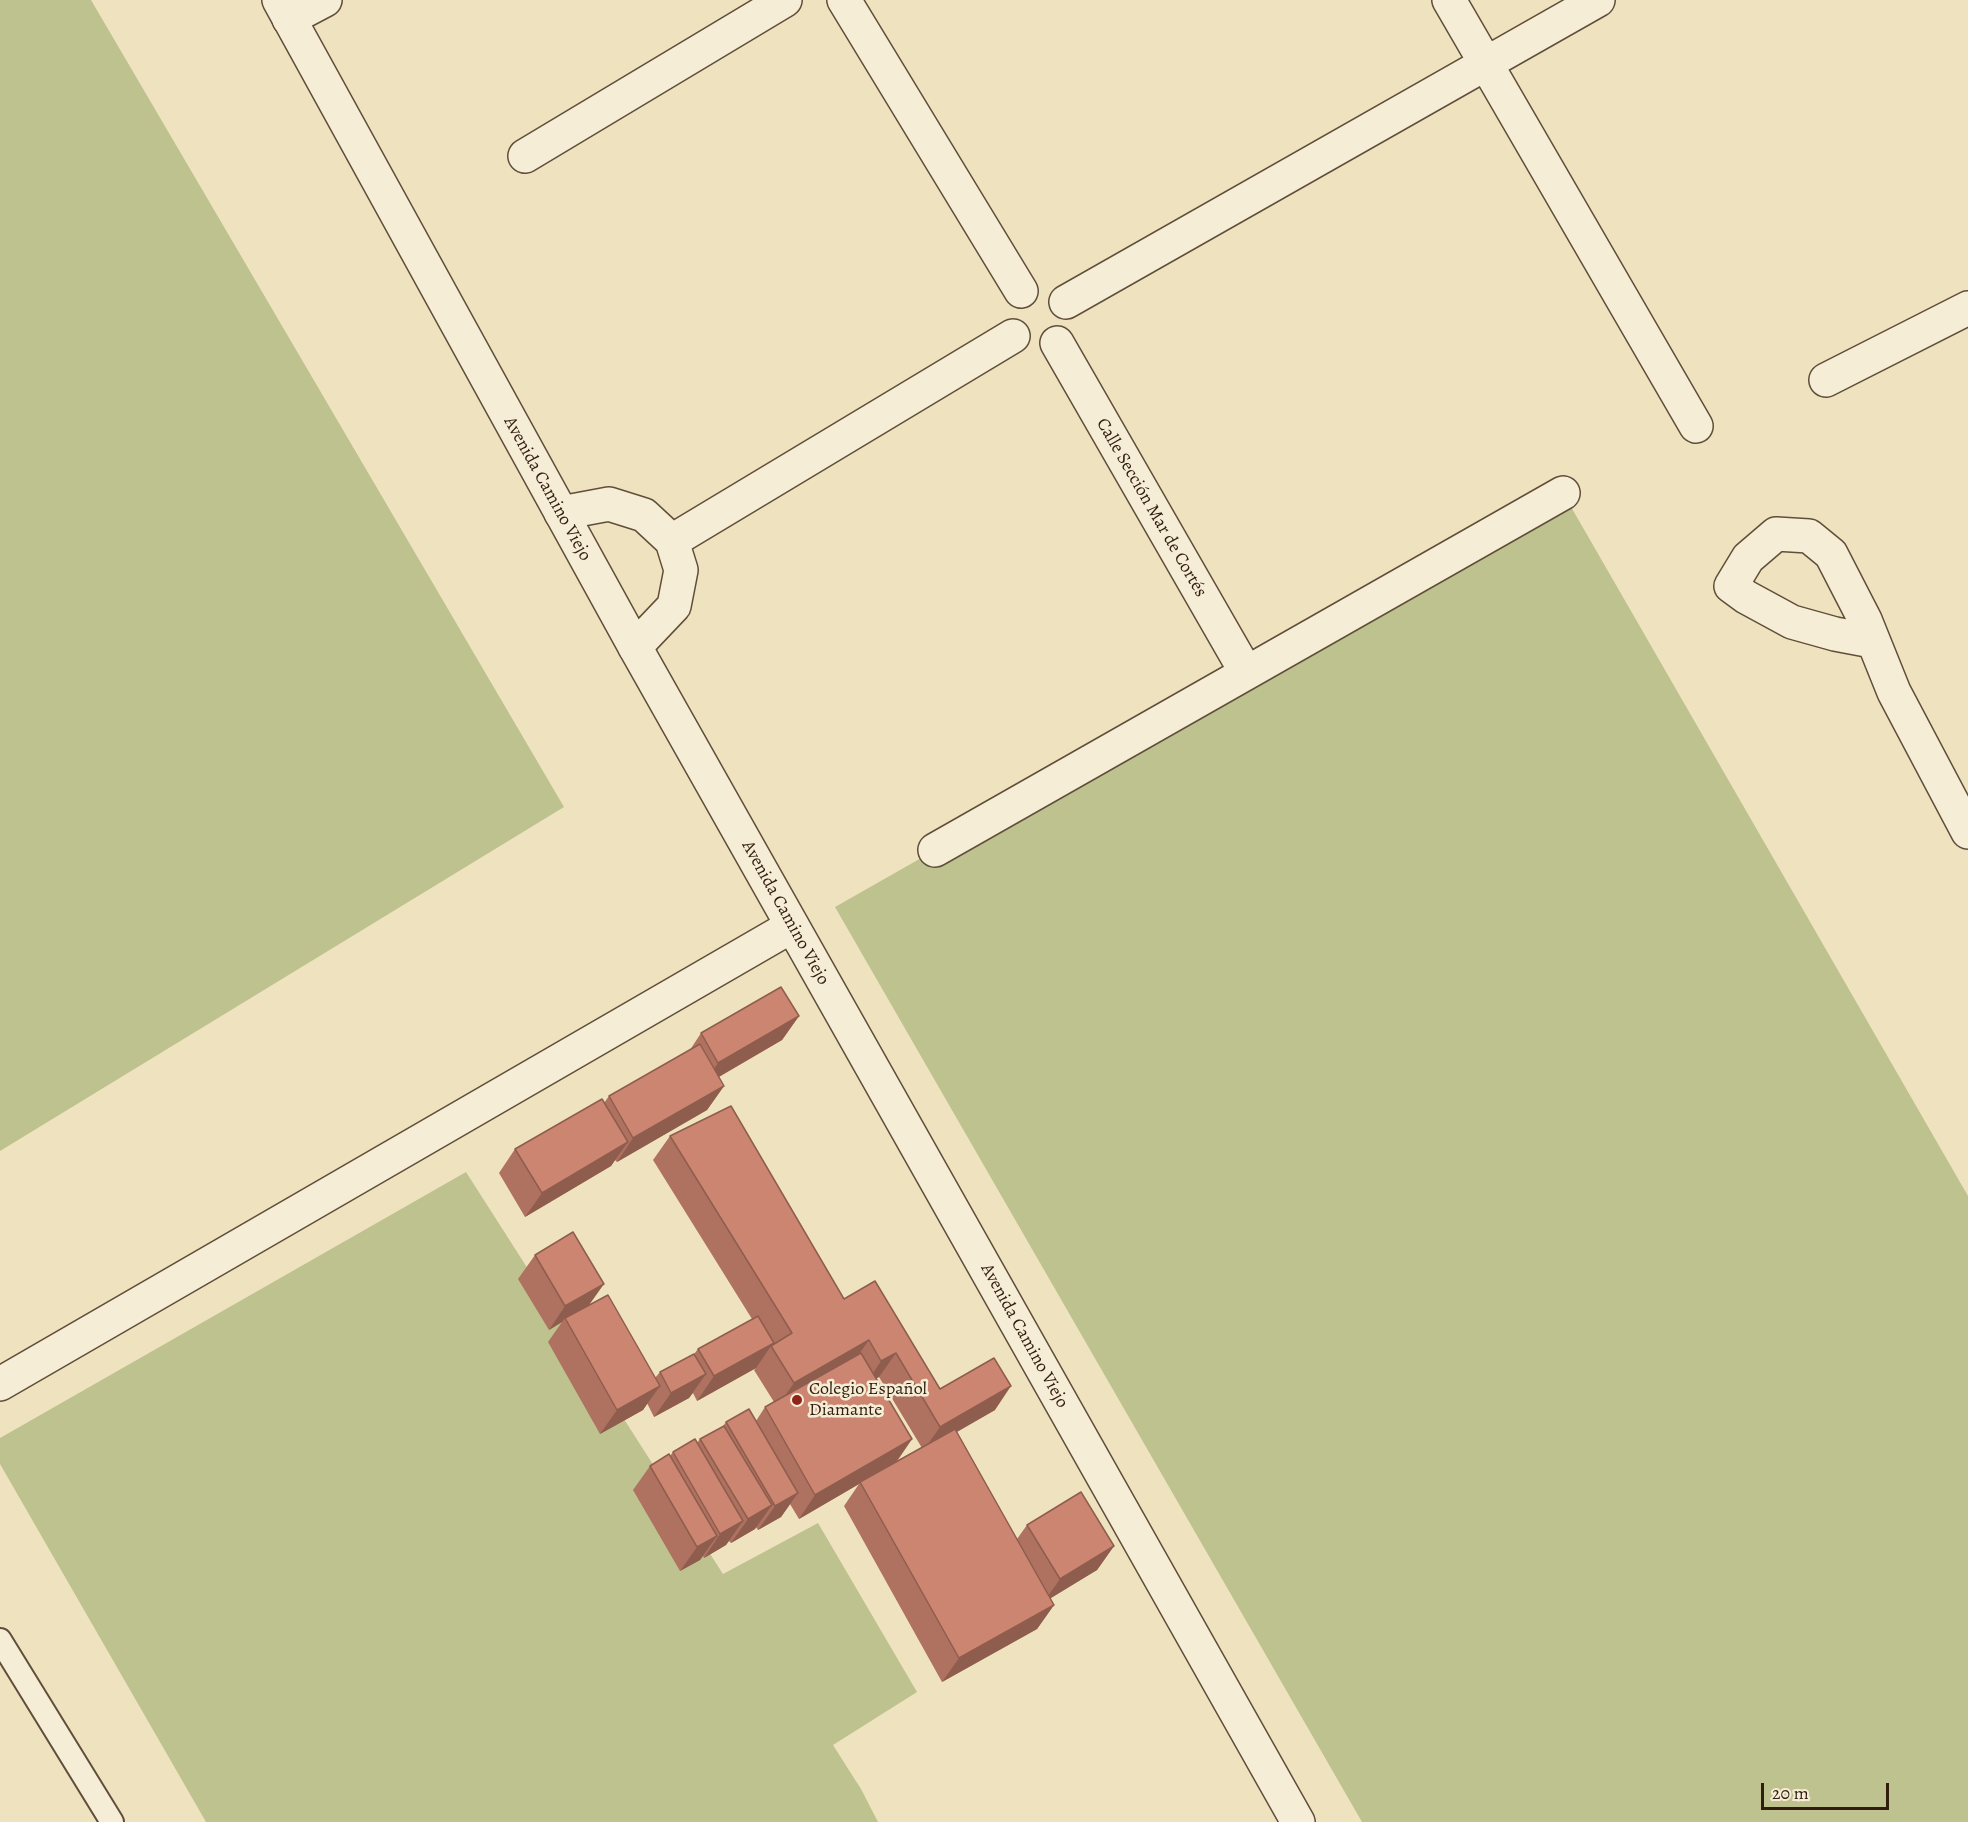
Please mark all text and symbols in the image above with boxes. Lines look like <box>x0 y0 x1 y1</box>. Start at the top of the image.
street label: Avenida Camino Viejo <box>498 413 596 565</box>
street label: Calle Sección Mar de Cortés <box>1091 415 1211 601</box>
street label: Avenida Camino Viejo <box>736 837 834 989</box>
street label: Avenida Camino Viejo <box>975 1260 1073 1412</box>
place label: Colegio Español Diamante <box>809 1379 927 1422</box>
marker: Colegio Español Diamante <box>790 1393 804 1407</box>
scale bar <box>1764 1771 1892 1809</box>
text: 20 m <box>1772 1781 1809 1805</box>

